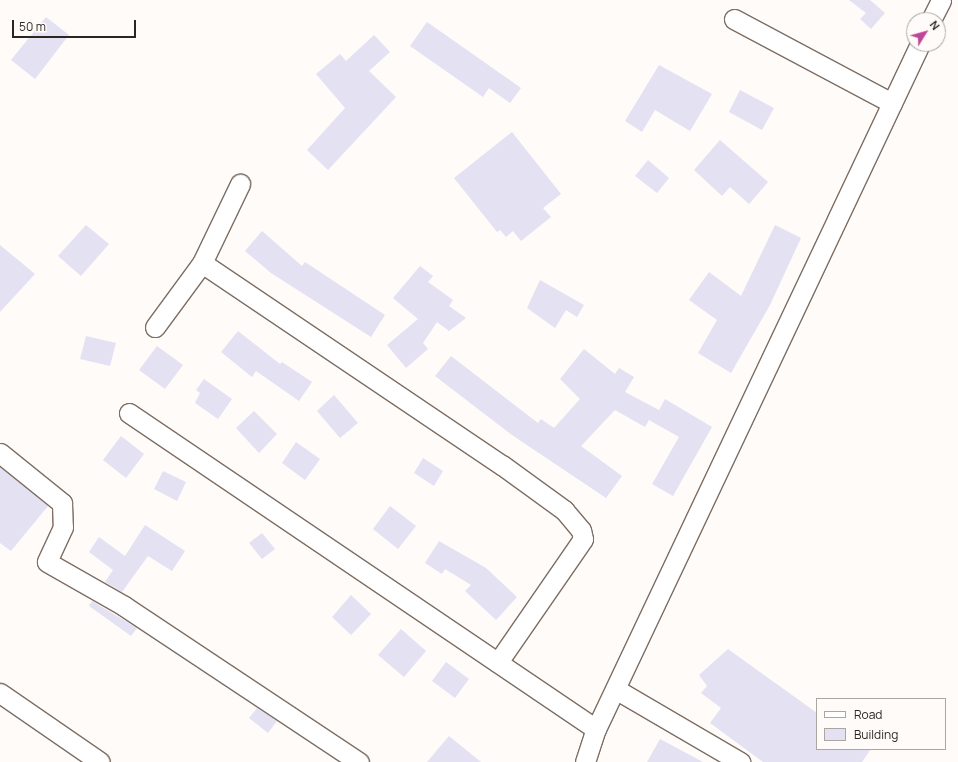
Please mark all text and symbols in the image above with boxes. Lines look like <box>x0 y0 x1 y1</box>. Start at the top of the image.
scale bar <box>14 12 138 38</box>
north arrow <box>906 12 946 52</box>
text: N <box>927 17 944 33</box>
text: 50 m <box>19 18 46 35</box>
legend <box>816 698 946 750</box>
text: Road <box>854 706 882 723</box>
text: Building <box>854 726 898 743</box>

